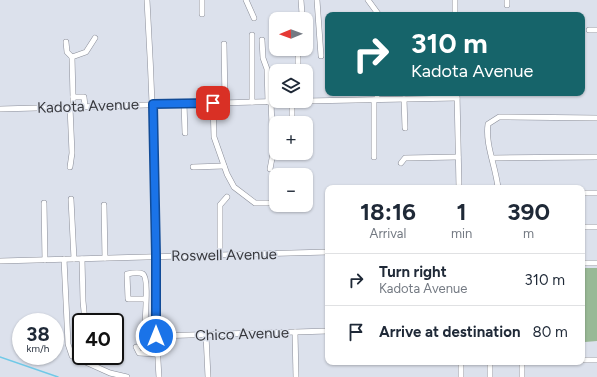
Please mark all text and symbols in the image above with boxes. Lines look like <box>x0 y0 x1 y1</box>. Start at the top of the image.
north arrow <box>269 12 313 56</box>
map controls <box>269 12 313 212</box>
text: 310 m <box>411 26 488 60</box>
icon: right <box>345 28 397 80</box>
text: Kadota Avenue <box>411 60 533 82</box>
button: layers <box>269 64 313 108</box>
pin <box>196 86 230 120</box>
icon: arrive <box>202 92 224 114</box>
street label: Kadota Avenue <box>37 95 139 117</box>
button: + <box>269 116 313 160</box>
button: − <box>269 168 313 212</box>
text: 18:16 <box>360 197 416 226</box>
text: 1 <box>457 197 467 226</box>
text: 390 <box>507 197 550 226</box>
text: Arrival <box>370 226 406 241</box>
text: min <box>451 226 472 241</box>
text: m <box>523 226 534 241</box>
street label: Roswell Avenue <box>171 245 277 265</box>
text: Turn right <box>379 263 447 281</box>
icon: right <box>345 269 367 291</box>
text: 310 m <box>525 271 565 289</box>
text: Kadota Avenue <box>379 281 467 296</box>
speed limit sign: 40 <box>72 313 124 365</box>
position arrow <box>135 315 177 357</box>
icon: arrive <box>345 321 367 343</box>
text: 38 <box>26 322 50 346</box>
street label: Chico Avenue <box>195 323 289 345</box>
text: Arrive at destination <box>379 323 520 341</box>
text: 80 m <box>532 323 568 341</box>
text: km/h <box>27 342 49 355</box>

